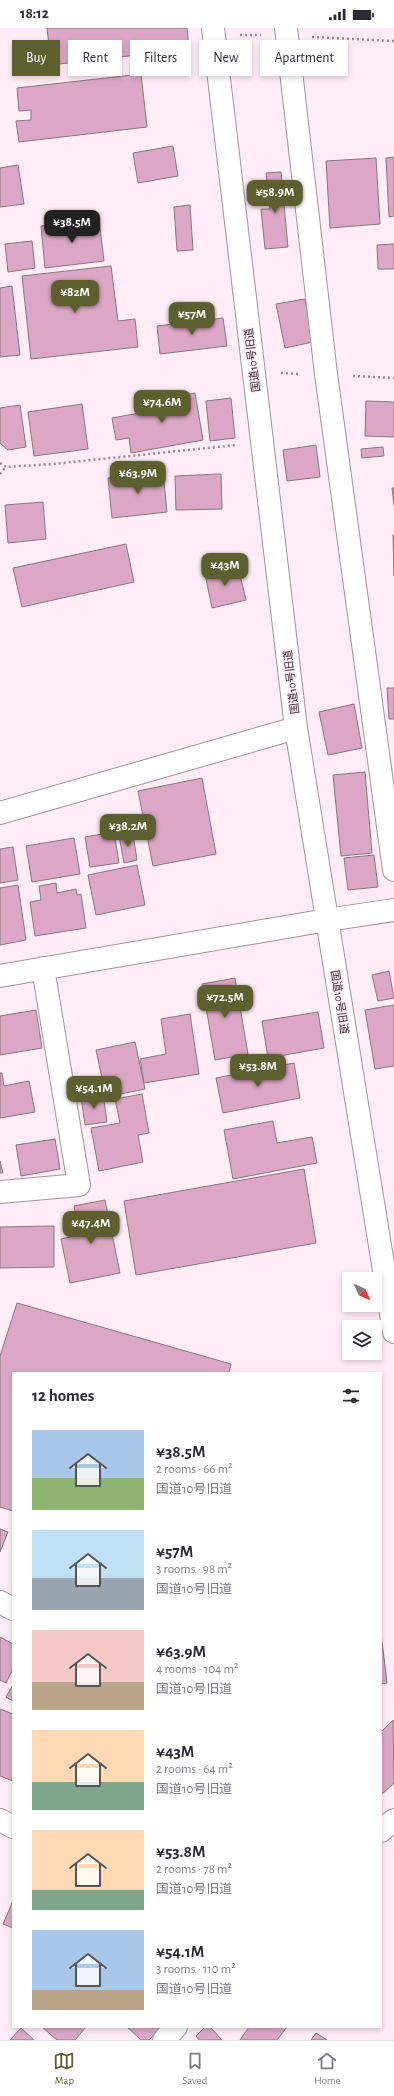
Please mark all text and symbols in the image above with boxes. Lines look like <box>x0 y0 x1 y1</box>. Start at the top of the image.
text: 18:12 <box>20 6 49 21</box>
chip: Buy <box>12 40 60 76</box>
chip: Rent <box>68 40 122 76</box>
chip: Filters <box>130 40 191 76</box>
chip: New <box>199 40 252 76</box>
chip: Apartment <box>260 40 348 76</box>
pin: ¥58.9M <box>242 180 308 214</box>
text: ¥58.9M <box>256 186 294 199</box>
pin: ¥38.5M <box>39 210 105 244</box>
text: ¥38.5M <box>53 216 91 229</box>
pin: ¥82M <box>51 280 99 314</box>
text: ¥82M <box>60 286 90 299</box>
pin: ¥57M <box>168 302 216 336</box>
text: ¥57M <box>178 308 206 321</box>
street label: 国道10号旧道 <box>242 327 262 393</box>
pin: ¥74.6M <box>129 390 195 424</box>
text: ¥74.6M <box>143 396 181 409</box>
pin: ¥63.9M <box>105 461 171 495</box>
text: ¥63.9M <box>119 467 157 480</box>
pin: ¥43M <box>201 553 249 587</box>
text: ¥43M <box>210 559 240 572</box>
street label: 国道10号旧道 <box>281 649 301 715</box>
pin: ¥38.2M <box>95 814 161 848</box>
text: ¥38.2M <box>109 820 147 833</box>
street label: 国道10号旧道 <box>329 969 351 1035</box>
pin: ¥72.5M <box>192 985 258 1019</box>
text: ¥72.5M <box>206 991 244 1004</box>
pin: ¥53.8M <box>225 1054 291 1088</box>
text: ¥53.8M <box>239 1060 277 1073</box>
pin: ¥54.1M <box>61 1076 127 1110</box>
text: ¥54.1M <box>75 1082 113 1095</box>
pin: ¥47.4M <box>58 1211 124 1245</box>
text: ¥47.4M <box>72 1217 110 1230</box>
north arrow <box>342 1272 382 1312</box>
map controls <box>342 1272 382 1360</box>
button: layers <box>342 1320 382 1360</box>
icon: filters <box>340 1385 362 1407</box>
text: 12 homes <box>32 1387 94 1404</box>
text: ¥38.5M <box>156 1443 205 1460</box>
icon: home <box>64 1446 112 1494</box>
text: 2 rooms · 66 m² <box>156 1463 233 1476</box>
text: 国道10号旧道 <box>156 1483 232 1496</box>
text: ¥57M <box>156 1543 193 1560</box>
icon: home <box>64 1546 112 1594</box>
text: 3 rooms · 98 m² <box>156 1563 232 1576</box>
text: 国道10号旧道 <box>156 1583 232 1596</box>
text: ¥63.9M <box>156 1643 206 1660</box>
icon: home <box>64 1646 112 1694</box>
text: 4 rooms · 104 m² <box>156 1663 238 1676</box>
text: 国道10号旧道 <box>156 1683 232 1696</box>
text: ¥43M <box>156 1743 194 1760</box>
icon: home <box>64 1746 112 1794</box>
text: 2 rooms · 64 m² <box>156 1763 233 1776</box>
text: 国道10号旧道 <box>156 1783 232 1796</box>
text: ¥53.8M <box>156 1843 205 1860</box>
icon: home <box>64 1846 112 1894</box>
text: 2 rooms · 78 m² <box>156 1863 232 1876</box>
text: 国道10号旧道 <box>156 1883 232 1896</box>
text: ¥54.1M <box>156 1943 204 1960</box>
icon: home <box>64 1946 112 1994</box>
text: 3 rooms · 110 m² <box>156 1963 236 1976</box>
text: 国道10号旧道 <box>156 1983 232 1996</box>
tab: Map <box>53 2050 75 2087</box>
tab: Saved <box>182 2050 207 2087</box>
tab: Home <box>314 2050 341 2087</box>

